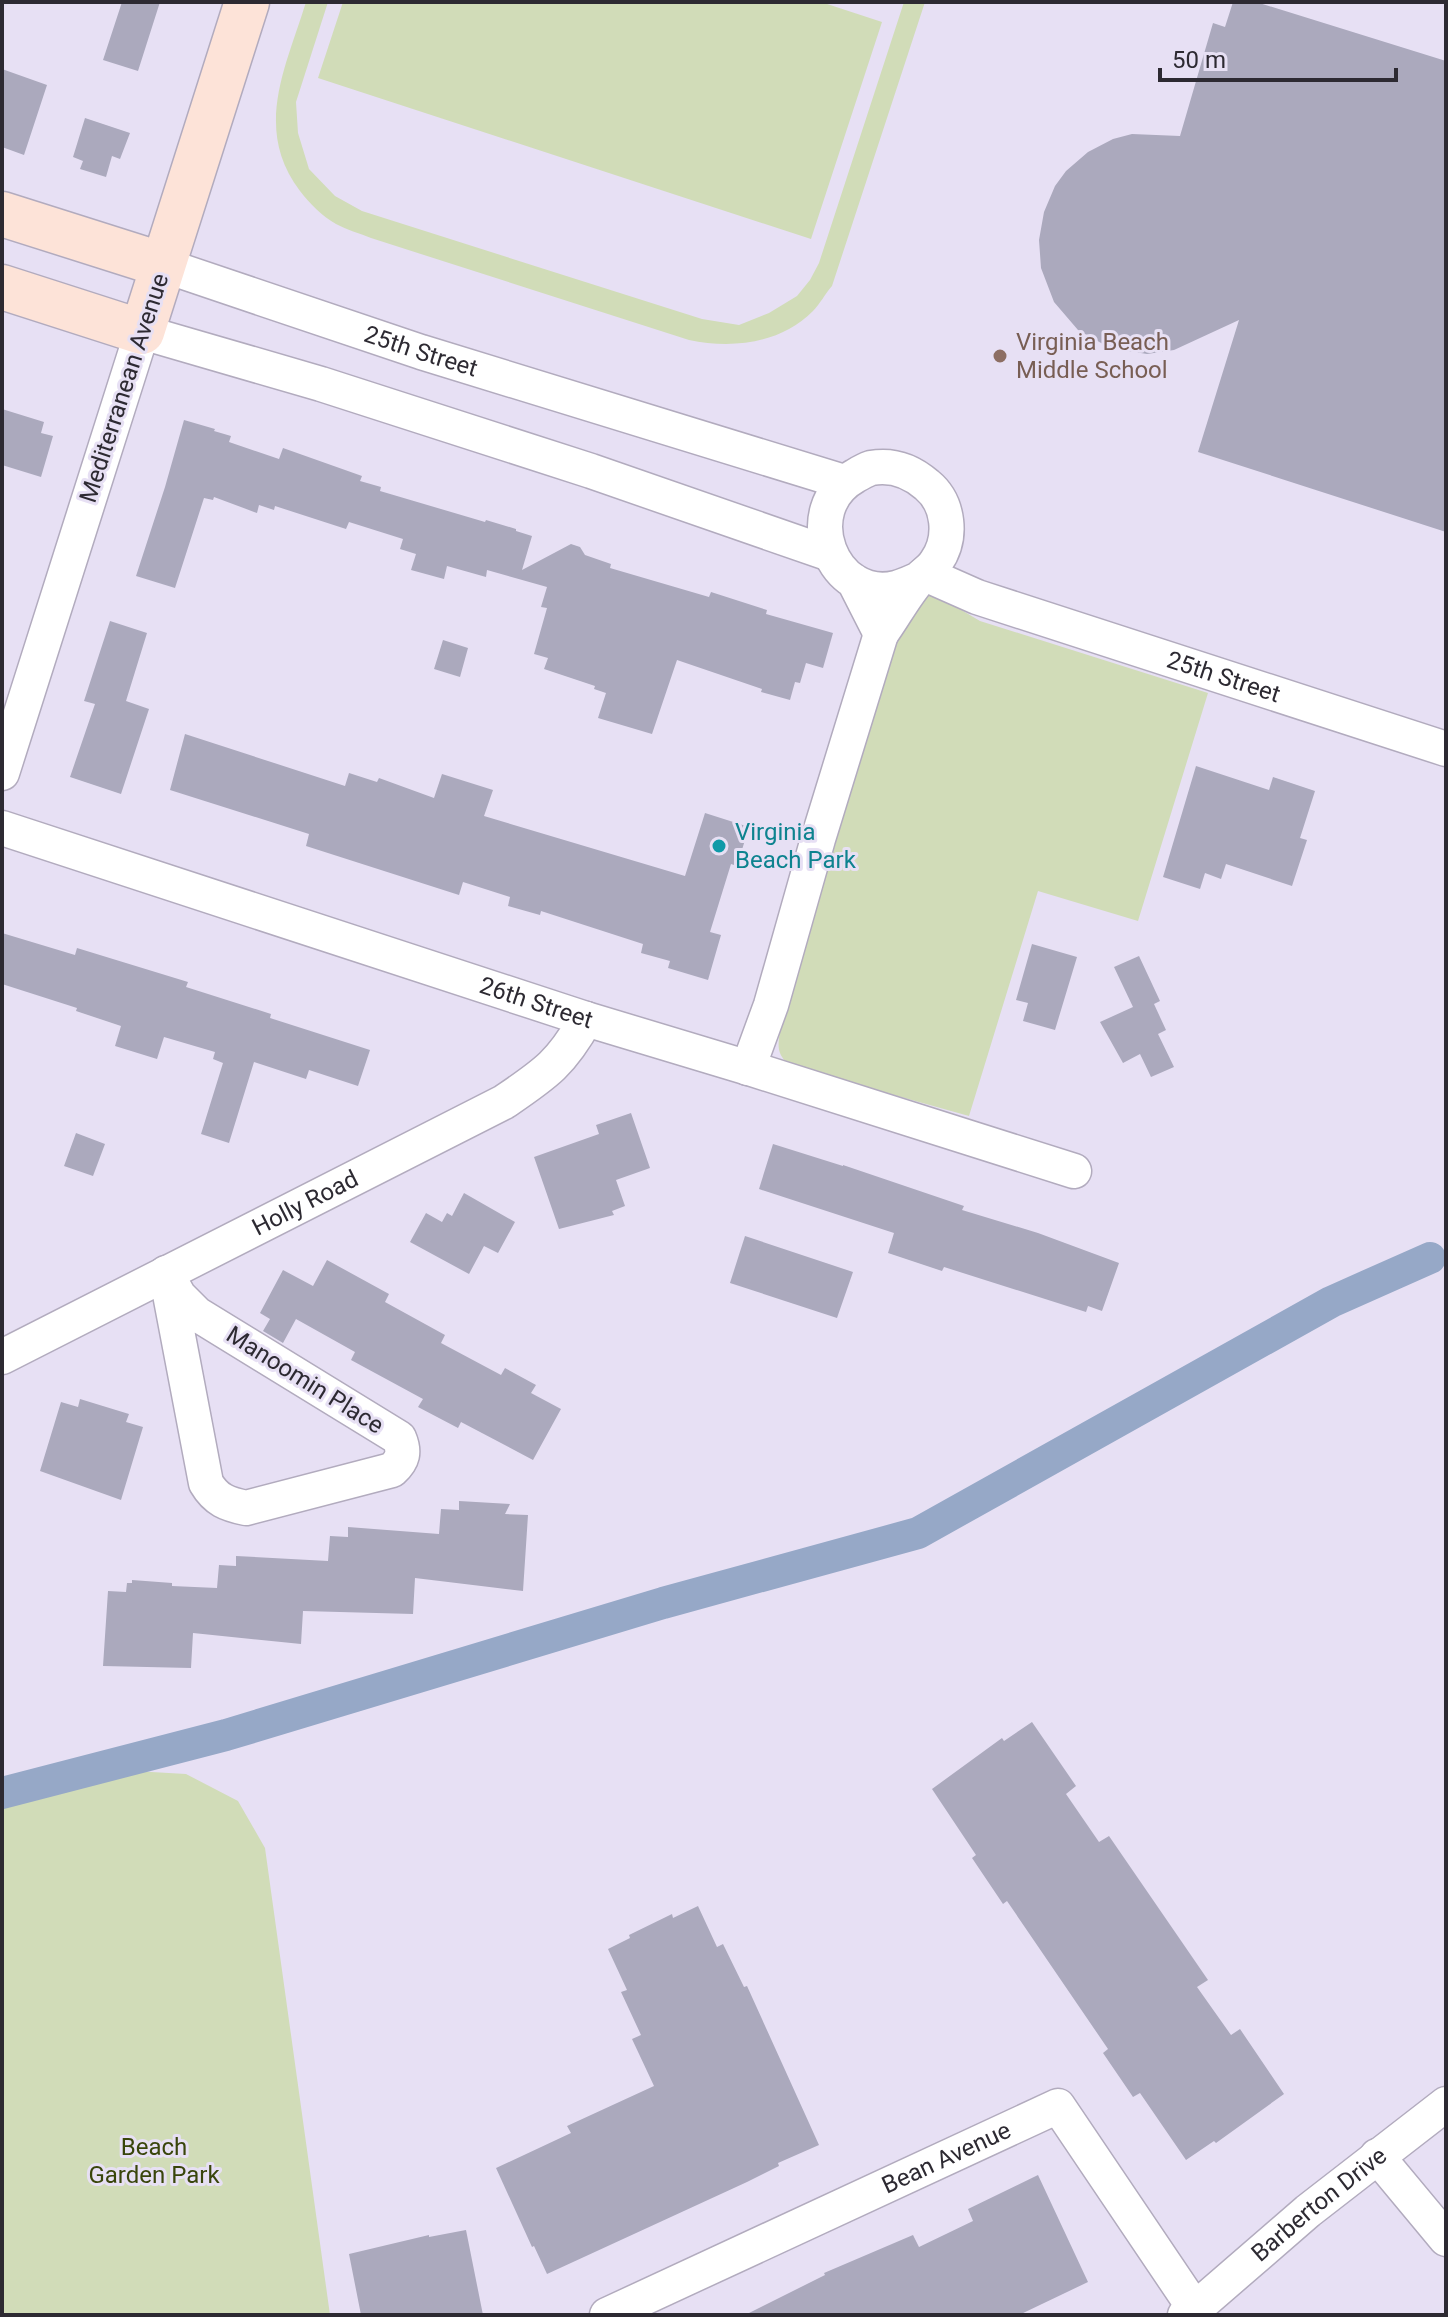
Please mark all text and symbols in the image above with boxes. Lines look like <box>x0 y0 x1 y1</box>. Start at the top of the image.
scale bar <box>1160 32 1396 82</box>
text: 50 m <box>1172 46 1226 74</box>
street label: Mediterranean Avenue <box>74 270 174 506</box>
street label: 25th Street <box>361 320 481 383</box>
place label: Virginia Beach Middle School <box>1016 328 1169 384</box>
marker: Virginia Beach Middle School <box>991 347 1009 365</box>
street label: 25th Street <box>1163 645 1284 708</box>
place label: Virginia Beach Park <box>735 818 857 874</box>
marker: Virginia Beach Park <box>710 837 728 855</box>
street label: 26th Street <box>476 971 596 1034</box>
street label: Holly Road <box>248 1165 363 1242</box>
street label: Manoomin Place <box>221 1320 389 1440</box>
street label: Bean Avenue <box>878 2116 1015 2200</box>
park label: Beach Garden Park <box>88 2133 220 2189</box>
street label: Barberton Drive <box>1246 2141 1392 2267</box>

